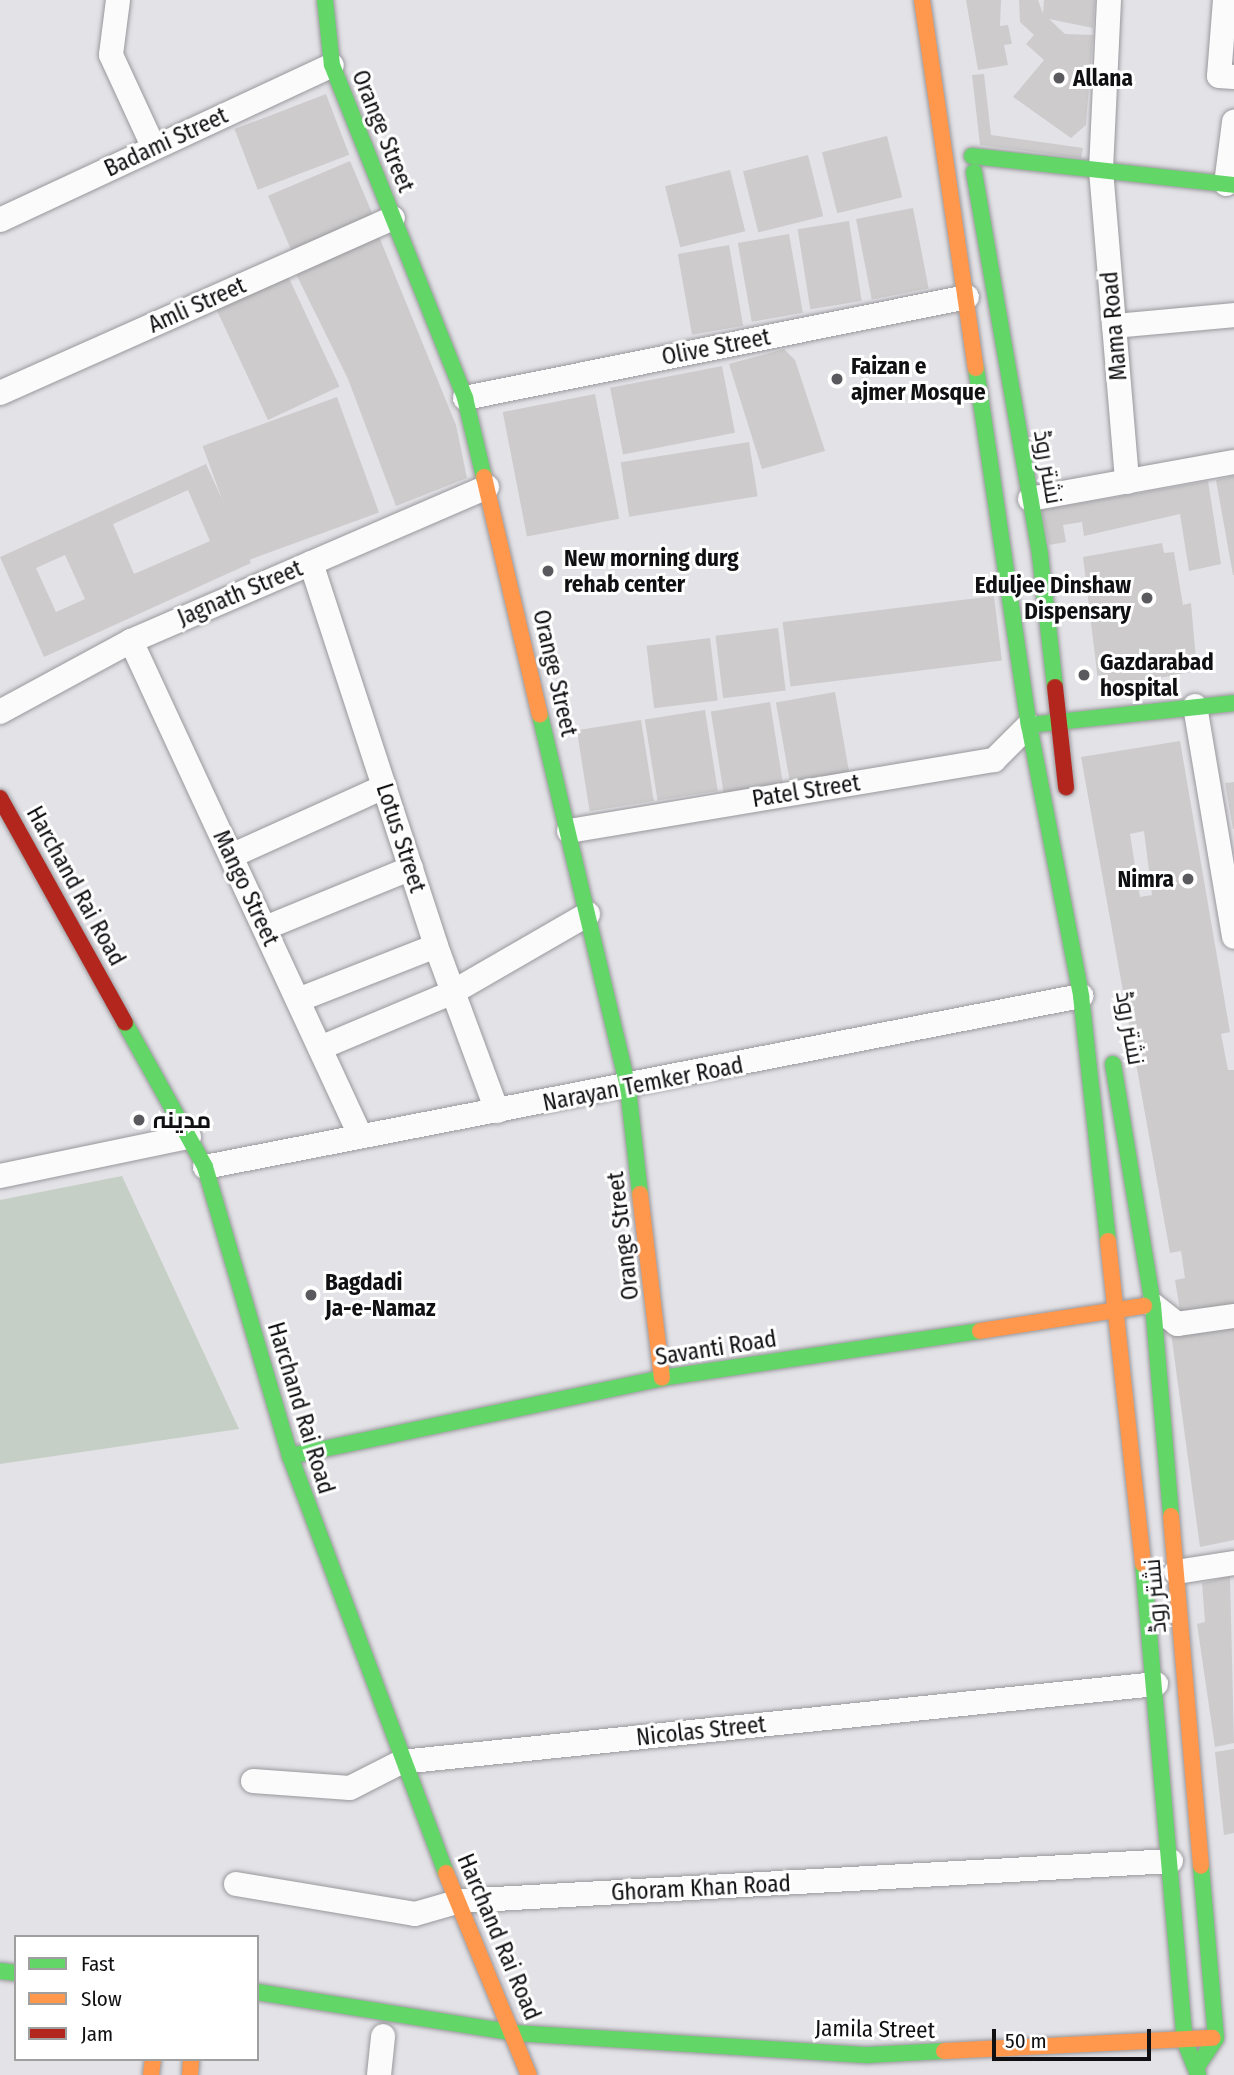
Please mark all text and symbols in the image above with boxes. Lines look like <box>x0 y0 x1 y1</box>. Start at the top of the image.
place label: Allana <box>1073 64 1133 92</box>
street label: Orange Street <box>346 66 420 196</box>
marker: Allana <box>1051 70 1067 86</box>
street label: Badami Street <box>100 101 232 183</box>
street label: Mama Road <box>1095 270 1133 382</box>
street label: Amli Street <box>144 271 250 339</box>
street label: Olive Street <box>659 323 773 371</box>
place label: Faizan e ajmer Mosque <box>851 352 986 406</box>
marker: Faizan e ajmer Mosque <box>829 371 845 387</box>
street label: نشتر روڈ <box>1028 428 1068 506</box>
place label: New morning durg rehab center <box>564 544 739 598</box>
street label: Jagnath Street <box>173 554 307 632</box>
marker: New morning durg rehab center <box>538 561 558 581</box>
place label: Eduljee Dinshaw Dispensary <box>975 571 1131 625</box>
marker: Eduljee Dinshaw Dispensary <box>1137 588 1157 608</box>
street label: Orange Street <box>527 607 583 739</box>
place label: Gazdarabad hospital <box>1100 648 1214 702</box>
marker: Gazdarabad hospital <box>1074 665 1094 685</box>
street label: Patel Street <box>750 769 862 813</box>
street label: Lotus Street <box>370 780 432 896</box>
street label: Harchand Rai Road <box>21 801 131 971</box>
street label: Mango Street <box>207 826 285 950</box>
place label: Nimra <box>1118 865 1174 893</box>
marker: Nimra <box>1180 871 1196 887</box>
street label: نشتر روڈ <box>1110 989 1150 1067</box>
street label: Narayan Temker Road <box>540 1051 746 1117</box>
place label: مدینہ <box>153 1106 211 1134</box>
marker: مدینہ <box>131 1112 147 1128</box>
street label: Orange Street <box>601 1170 645 1302</box>
place label: Bagdadi Ja-e-Namaz <box>325 1268 436 1322</box>
marker: Bagdadi Ja-e-Namaz <box>303 1287 319 1303</box>
street label: Harchand Rai Road <box>262 1319 340 1497</box>
street label: Savanti Road <box>654 1325 778 1371</box>
street label: نشتر روڈ <box>1138 1558 1172 1634</box>
street label: Nicolas Street <box>635 1710 767 1752</box>
street label: Harchand Rai Road <box>451 1850 547 2024</box>
street label: Ghoram Khan Road <box>610 1870 792 1906</box>
legend <box>14 1935 259 2061</box>
text: Fast <box>81 1951 115 1977</box>
text: Slow <box>81 1986 122 2012</box>
street label: Jamila Street <box>815 2014 935 2044</box>
scale bar <box>996 2016 1155 2060</box>
text: Jam <box>81 2021 113 2047</box>
text: 50 m <box>1005 2028 1047 2054</box>

